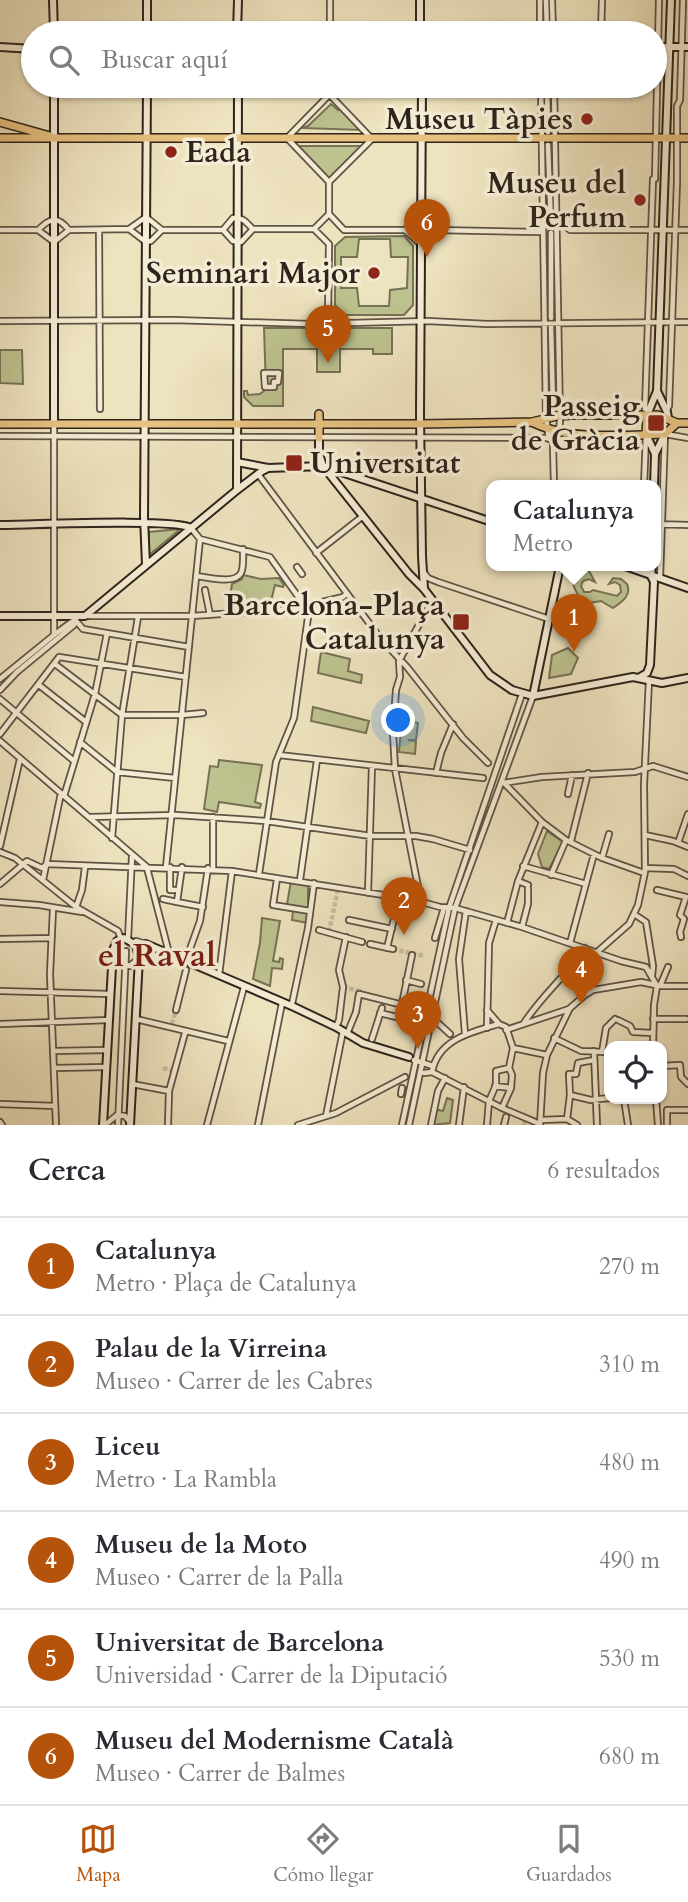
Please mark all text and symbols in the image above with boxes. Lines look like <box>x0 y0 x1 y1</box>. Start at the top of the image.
search box <box>21 21 667 98</box>
icon: search <box>45 41 83 79</box>
text: Buscar aquí <box>101 42 228 77</box>
place label: Museu Tàpies <box>385 99 573 140</box>
marker: Museu Tàpies <box>579 111 595 127</box>
place label: Eada <box>185 132 251 173</box>
marker: Eada <box>163 144 179 160</box>
place label: Museu del Perfum <box>487 163 626 238</box>
marker: Museu del Perfum <box>632 192 648 208</box>
pin: 6 <box>404 199 450 257</box>
place label: Seminari Major <box>146 253 361 294</box>
marker: Seminari Major <box>366 265 382 281</box>
pin: 5 <box>305 305 351 363</box>
place label: Passeig de Gràcia <box>511 386 640 461</box>
marker: Passeig de Gràcia <box>646 413 666 433</box>
place label: Universitat <box>310 443 461 484</box>
marker: Universitat <box>284 453 304 473</box>
popup <box>486 480 661 571</box>
text: Catalunya <box>513 493 634 528</box>
text: Metro <box>513 528 573 559</box>
place label: Barcelona-Plaça Catalunya <box>224 585 445 660</box>
pin: 1 <box>551 594 597 652</box>
marker: Barcelona-Plaça Catalunya <box>451 612 471 632</box>
your location <box>381 703 415 737</box>
pin: 2 <box>381 877 427 935</box>
district label: el Raval <box>98 933 216 978</box>
pin: 4 <box>558 946 604 1004</box>
pin: 3 <box>395 991 441 1049</box>
map controls <box>604 1041 667 1104</box>
button: locate <box>604 1041 667 1104</box>
text: Cerca <box>28 1150 106 1191</box>
text: 6 resultados <box>547 1155 660 1186</box>
text: Catalunya <box>95 1233 216 1268</box>
text: 1 <box>45 1251 57 1282</box>
text: 270 m <box>599 1251 660 1282</box>
text: Metro · Plaça de Catalunya <box>95 1268 357 1299</box>
text: Palau de la Virreina <box>95 1331 327 1366</box>
text: 2 <box>45 1349 57 1380</box>
text: 310 m <box>599 1349 660 1380</box>
text: Museo · Carrer de les Cabres <box>95 1366 373 1397</box>
text: Liceu <box>95 1429 160 1464</box>
text: 3 <box>45 1447 57 1478</box>
text: 480 m <box>599 1447 660 1478</box>
text: Metro · La Rambla <box>95 1464 277 1495</box>
text: Museu de la Moto <box>95 1527 307 1562</box>
text: 4 <box>45 1545 57 1576</box>
text: 490 m <box>599 1545 660 1576</box>
text: Museo · Carrer de la Palla <box>95 1562 343 1593</box>
text: Universitat de Barcelona <box>95 1625 384 1660</box>
text: 5 <box>45 1643 57 1674</box>
text: 530 m <box>599 1643 660 1674</box>
text: Universidad · Carrer de la Diputació <box>95 1660 447 1691</box>
text: Museu del Modernisme Català <box>95 1723 454 1758</box>
text: 6 <box>45 1741 57 1772</box>
text: 680 m <box>599 1741 660 1772</box>
text: Museo · Carrer de Balmes <box>95 1758 345 1789</box>
tab: Mapa <box>76 1820 121 1888</box>
tab: Cómo llegar <box>273 1820 374 1888</box>
tab: Guardados <box>526 1820 612 1888</box>

